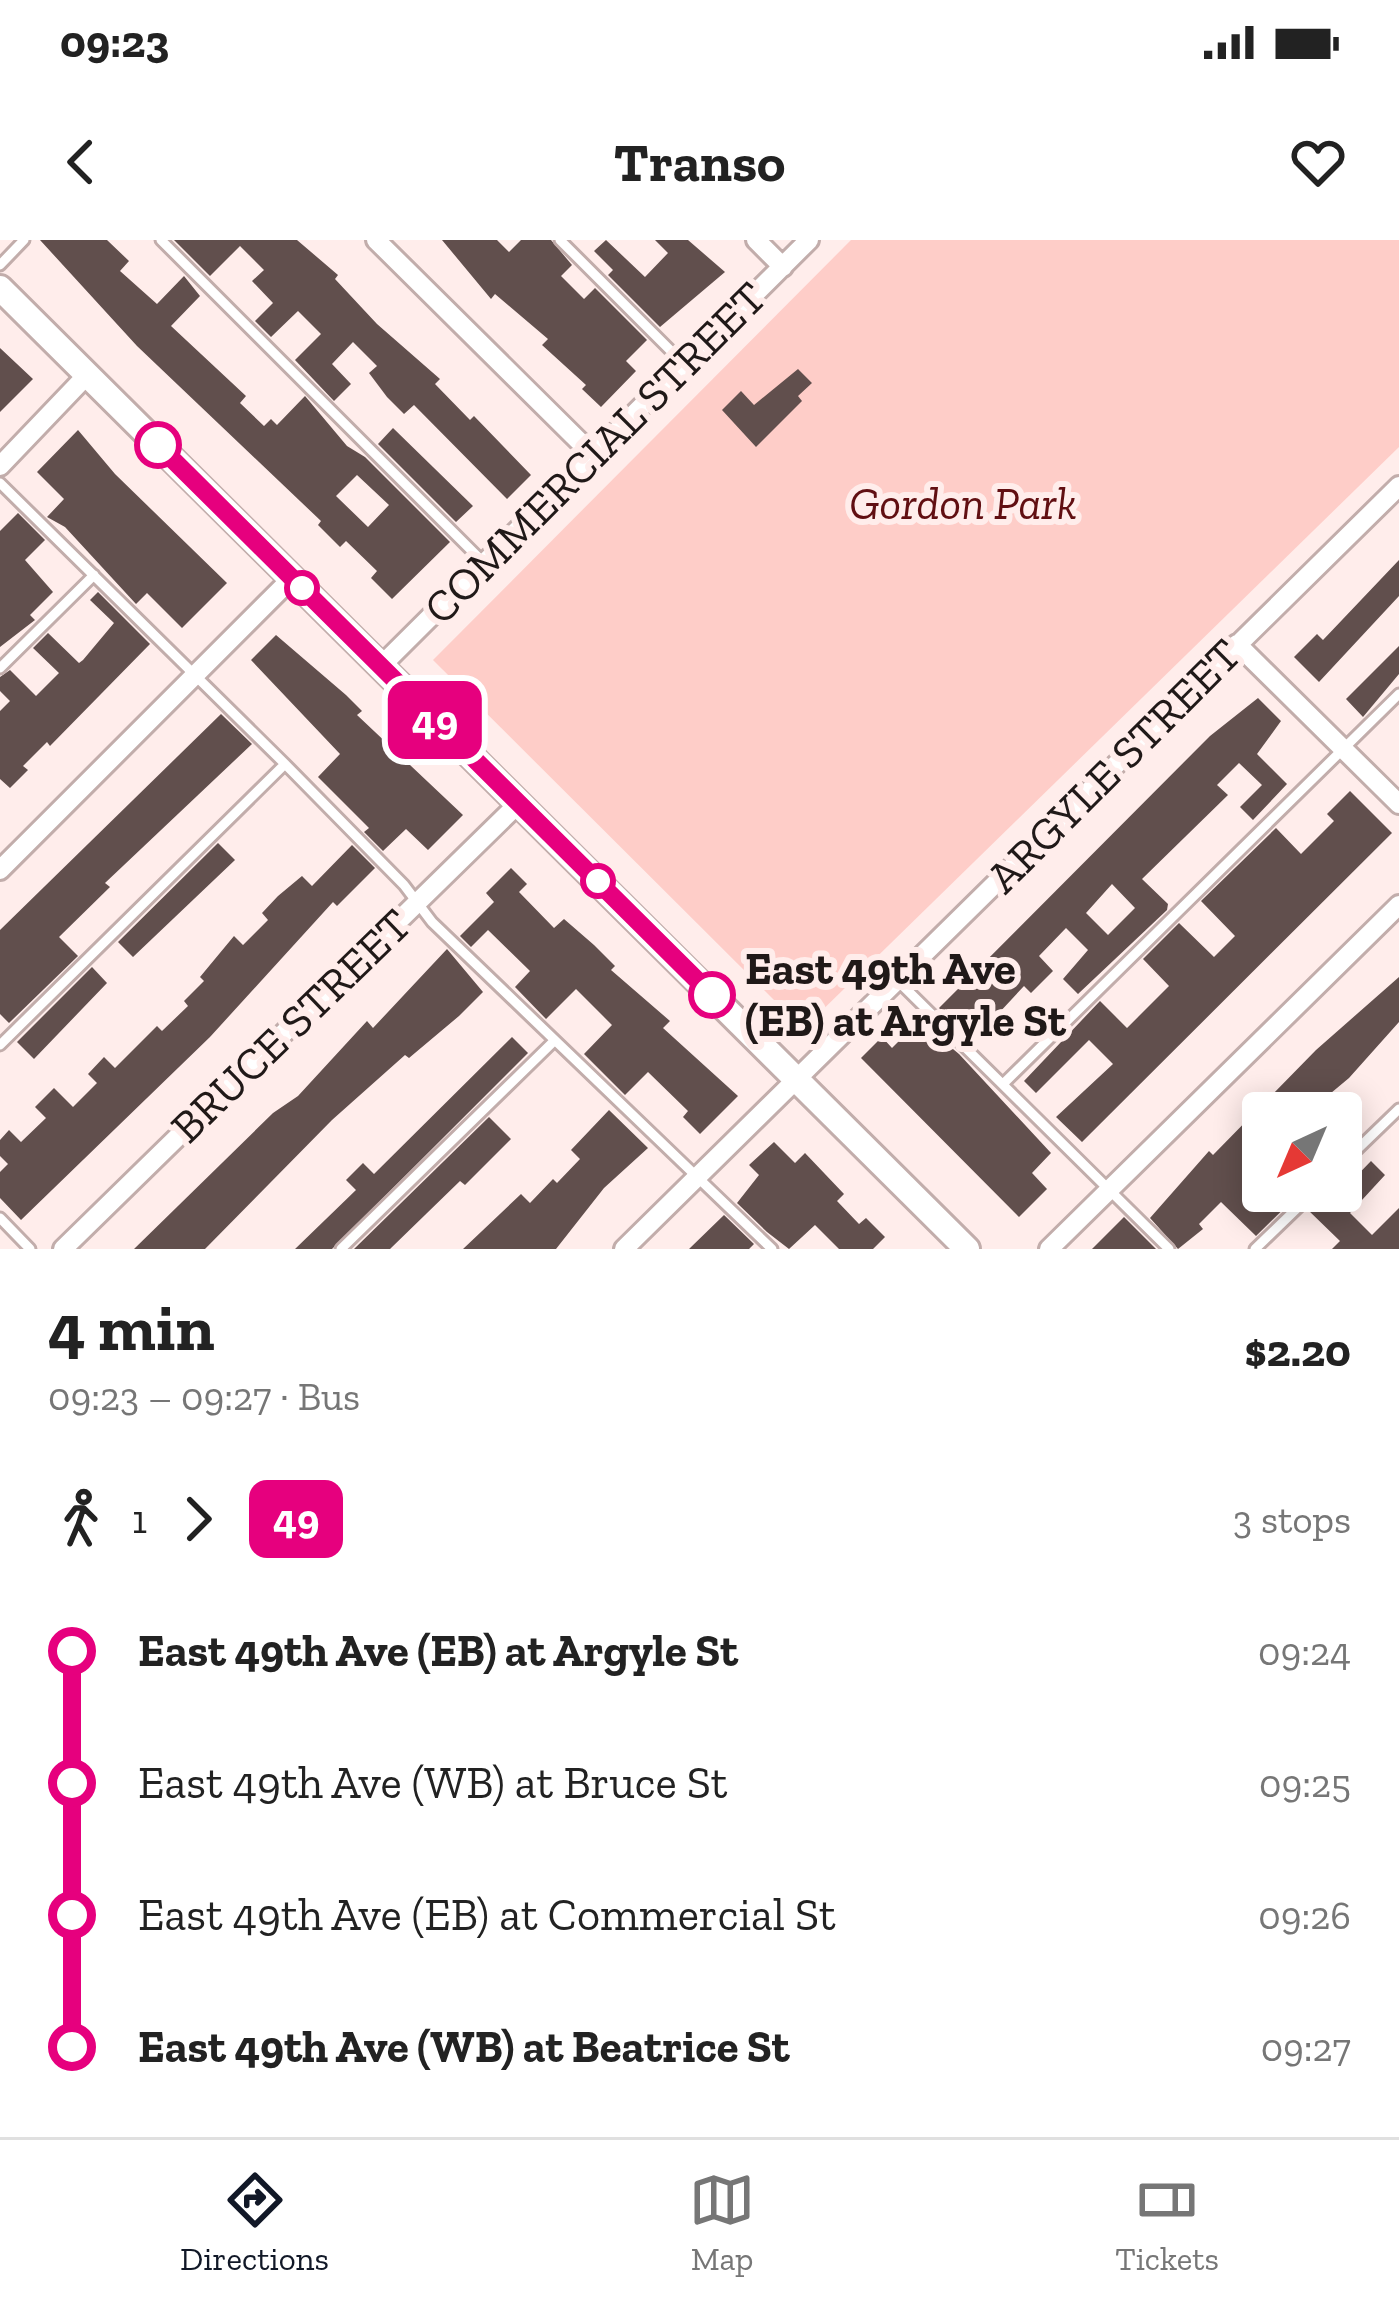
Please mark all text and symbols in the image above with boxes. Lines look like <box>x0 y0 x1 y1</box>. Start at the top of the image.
text: 09:23 <box>60 15 169 69</box>
icon: back <box>48 129 114 195</box>
icon: heart <box>1285 129 1351 195</box>
text: Transo <box>614 130 785 195</box>
street label: COMMERCIAL STREET <box>413 271 777 635</box>
unlabelled marker <box>136 423 180 467</box>
park label: Gordon Park <box>849 477 1077 531</box>
unlabelled marker <box>286 572 318 604</box>
street label: ARGYLE STREET <box>976 628 1252 904</box>
line badge: 49 <box>381 681 489 759</box>
text: 49 <box>412 694 458 745</box>
unlabelled marker <box>582 865 614 897</box>
street label: BRUCE STREET <box>160 898 422 1154</box>
place label: East 49th Ave (EB) at Argyle St <box>745 942 1067 1048</box>
marker: East 49th Ave (EB) at Argyle St <box>690 973 734 1017</box>
north arrow <box>1242 1092 1362 1212</box>
map controls <box>1242 1092 1362 1212</box>
text: 4 min <box>48 1288 215 1367</box>
text: $2.20 <box>1244 1324 1351 1378</box>
text: 09:23 – 09:27 · Bus <box>48 1373 360 1420</box>
icon: walk <box>48 1486 114 1552</box>
icon: forward <box>165 1486 231 1552</box>
text: 49 <box>273 1493 319 1544</box>
text: 1 <box>132 1496 147 1543</box>
text: 3 stops <box>1233 1496 1351 1543</box>
text: East 49th Ave (EB) at Argyle St <box>138 1624 738 1678</box>
text: 09:24 <box>1258 1628 1351 1675</box>
text: East 49th Ave (WB) at Bruce St <box>138 1756 728 1810</box>
text: 09:25 <box>1259 1760 1351 1807</box>
text: East 49th Ave (EB) at Commercial St <box>138 1888 836 1942</box>
text: 09:26 <box>1258 1892 1351 1939</box>
text: East 49th Ave (WB) at Beatrice St <box>138 2020 790 2074</box>
text: 09:27 <box>1261 2024 1351 2071</box>
tab: Directions <box>180 2167 329 2278</box>
tab: Map <box>689 2167 755 2278</box>
tab: Tickets <box>1115 2167 1219 2278</box>

